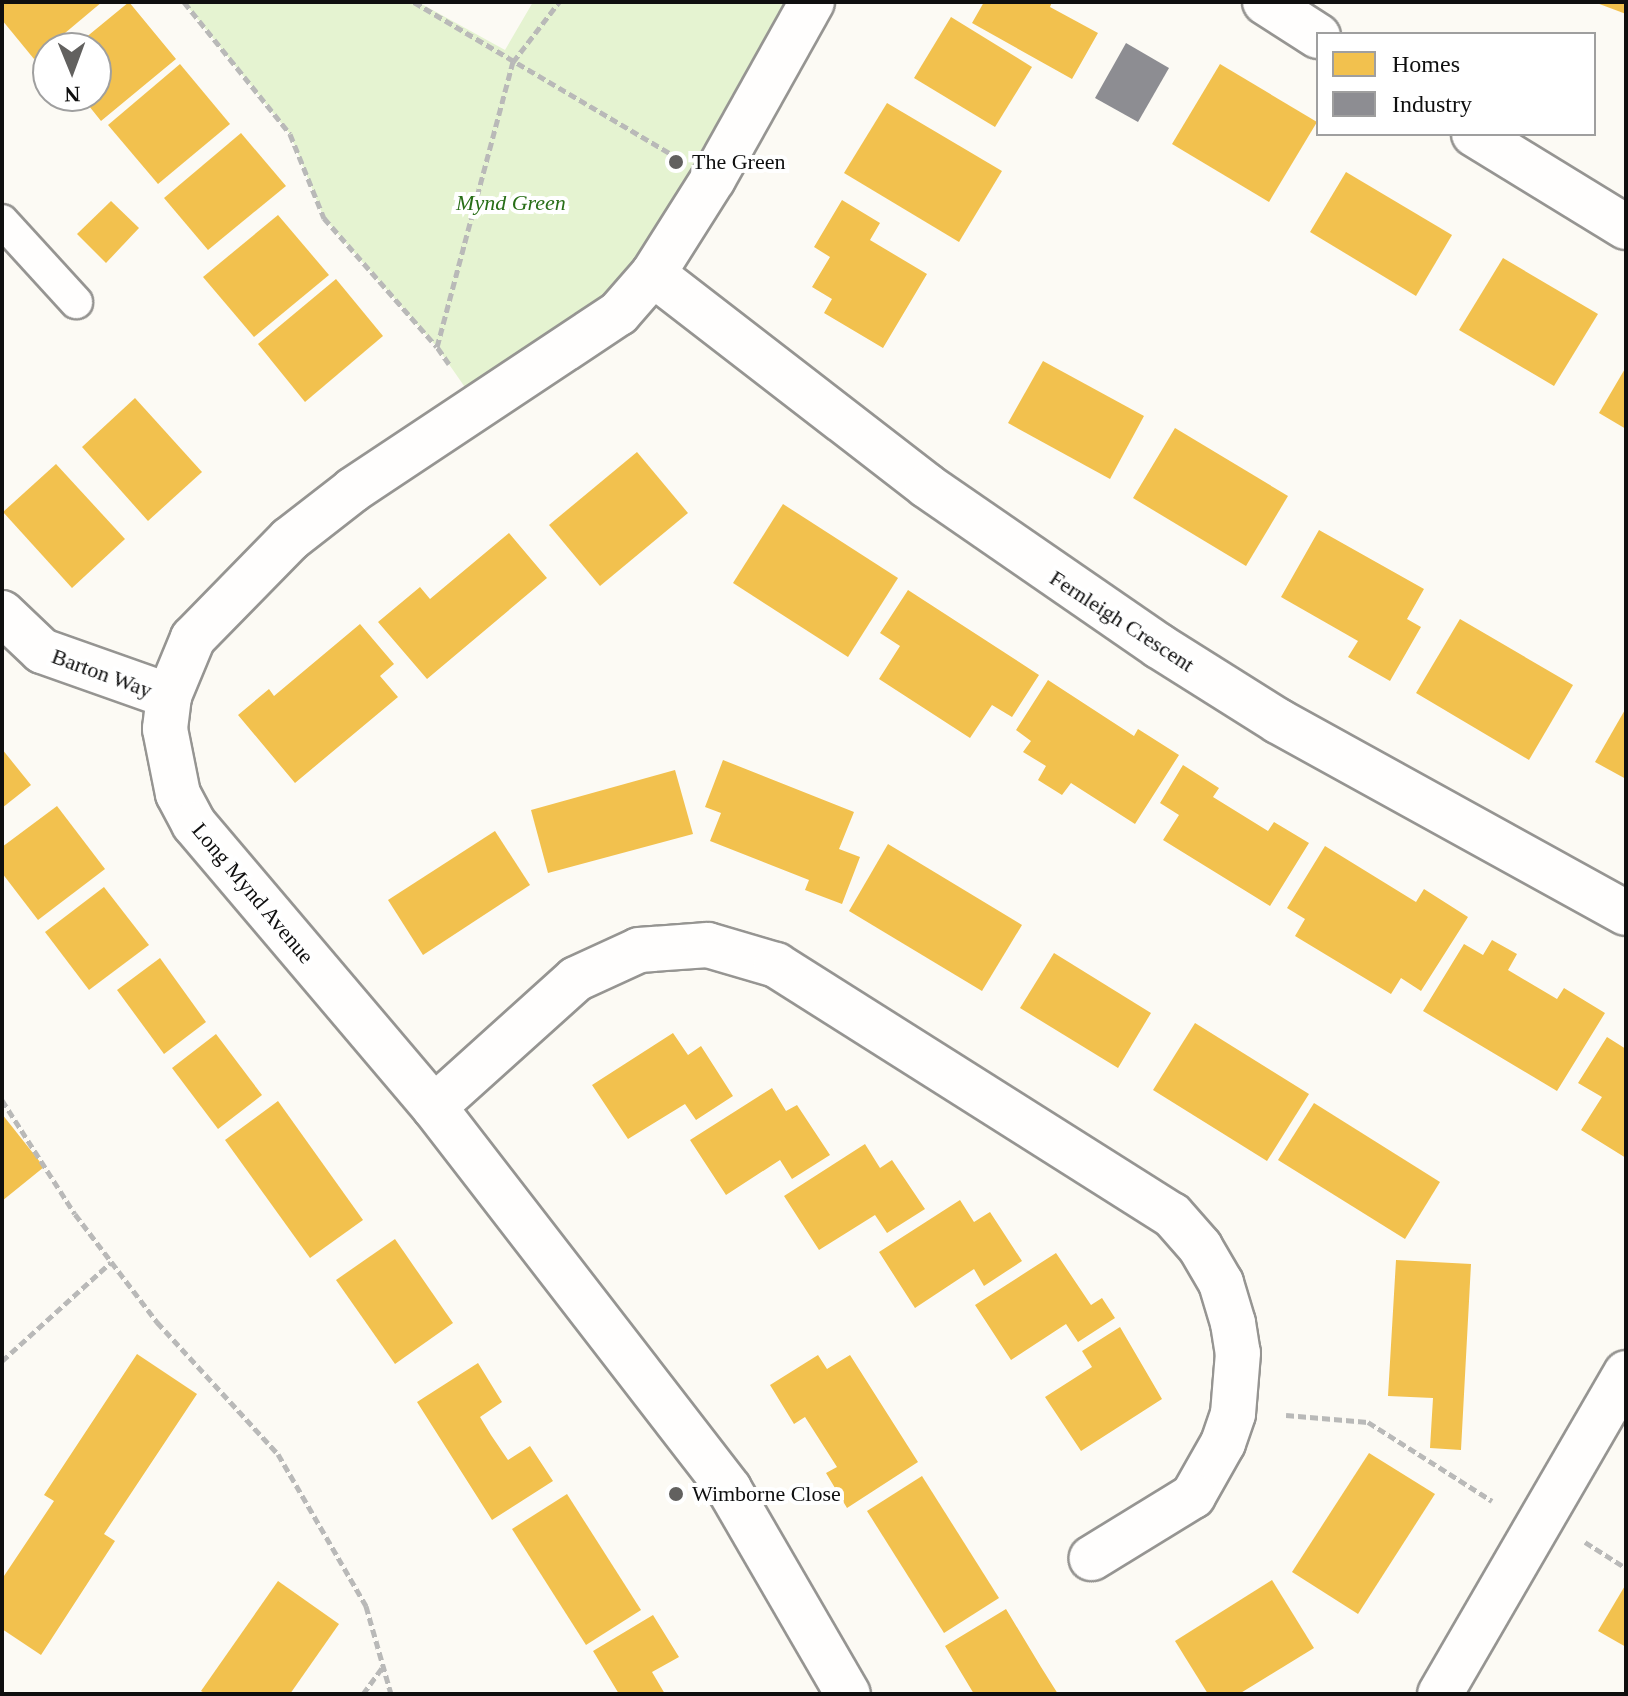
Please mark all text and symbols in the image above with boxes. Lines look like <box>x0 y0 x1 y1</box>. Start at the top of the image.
north arrow <box>32 32 112 112</box>
legend <box>1316 32 1596 136</box>
text: Homes <box>1392 51 1460 77</box>
text: N <box>64 82 81 107</box>
text: Industry <box>1392 91 1472 117</box>
place label: The Green <box>692 149 785 175</box>
marker: The Green <box>667 153 685 171</box>
park label: Mynd Green <box>456 190 566 216</box>
street label: Fernleigh Crescent <box>1045 565 1199 677</box>
street label: Barton Way <box>48 643 156 703</box>
street label: Long Mynd Avenue <box>186 817 320 969</box>
place label: Wimborne Close <box>692 1481 841 1507</box>
marker: Wimborne Close <box>667 1485 685 1503</box>

